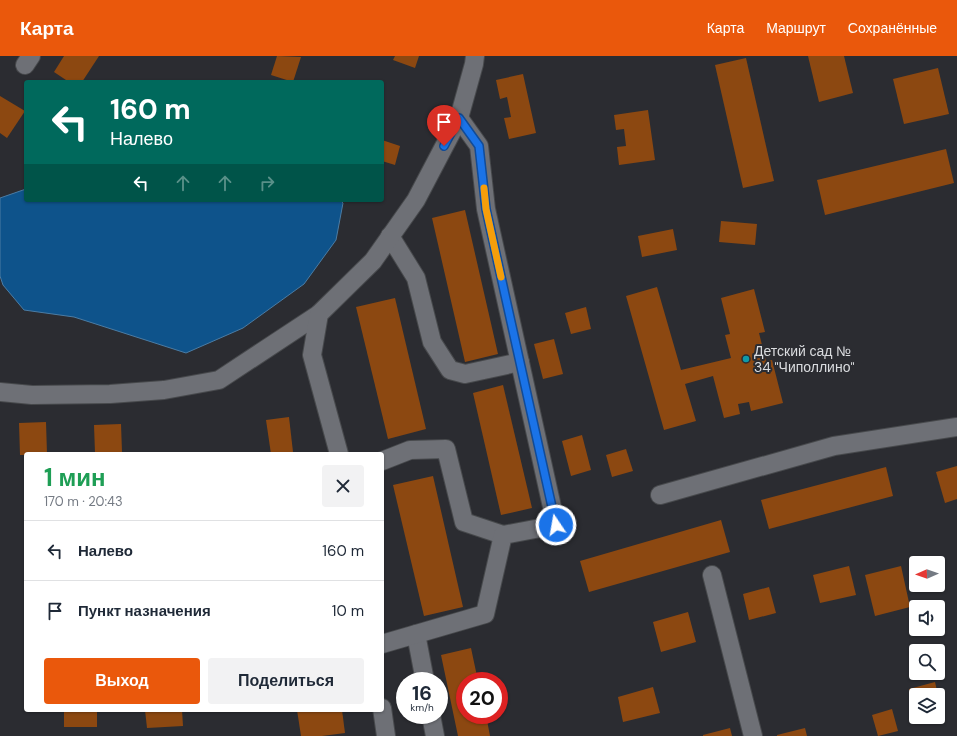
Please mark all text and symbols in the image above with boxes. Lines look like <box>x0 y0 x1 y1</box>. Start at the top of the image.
text: Карта <box>20 16 74 41</box>
text: Карта <box>707 19 744 37</box>
text: Маршрут <box>766 19 826 37</box>
text: Сохранённые <box>848 19 937 37</box>
text: 160 m <box>110 91 191 128</box>
icon: left <box>44 96 96 148</box>
pin <box>427 105 461 146</box>
icon: arrive <box>433 111 455 133</box>
text: Налево <box>110 127 173 151</box>
icon: left <box>130 172 152 194</box>
icon: ahead <box>172 172 194 194</box>
icon: ahead <box>214 172 236 194</box>
icon: right <box>256 172 278 194</box>
place label: Детский сад № 34 "Чиполлино" <box>754 342 855 376</box>
marker: Детский сад № 34 "Чиполлино" <box>741 354 751 364</box>
text: 1 мин <box>44 462 105 493</box>
button: close <box>322 465 364 507</box>
text: 170 m · 20:43 <box>44 493 123 510</box>
position arrow <box>535 504 577 546</box>
icon: left <box>44 540 66 562</box>
text: Налево <box>78 541 133 561</box>
text: 160 m <box>322 541 364 561</box>
north arrow <box>909 556 945 592</box>
map controls <box>909 556 945 724</box>
icon: arrive <box>44 600 66 622</box>
button: sound <box>909 600 945 636</box>
text: Пункт назначения <box>78 601 211 621</box>
text: 10 m <box>332 601 364 621</box>
button: search <box>909 644 945 680</box>
button: Выход <box>44 658 200 704</box>
button: Поделиться <box>208 658 364 704</box>
speed limit sign: 20 <box>456 672 508 724</box>
text: 16 <box>412 680 432 706</box>
button: layers <box>909 688 945 724</box>
text: km/h <box>410 701 434 714</box>

